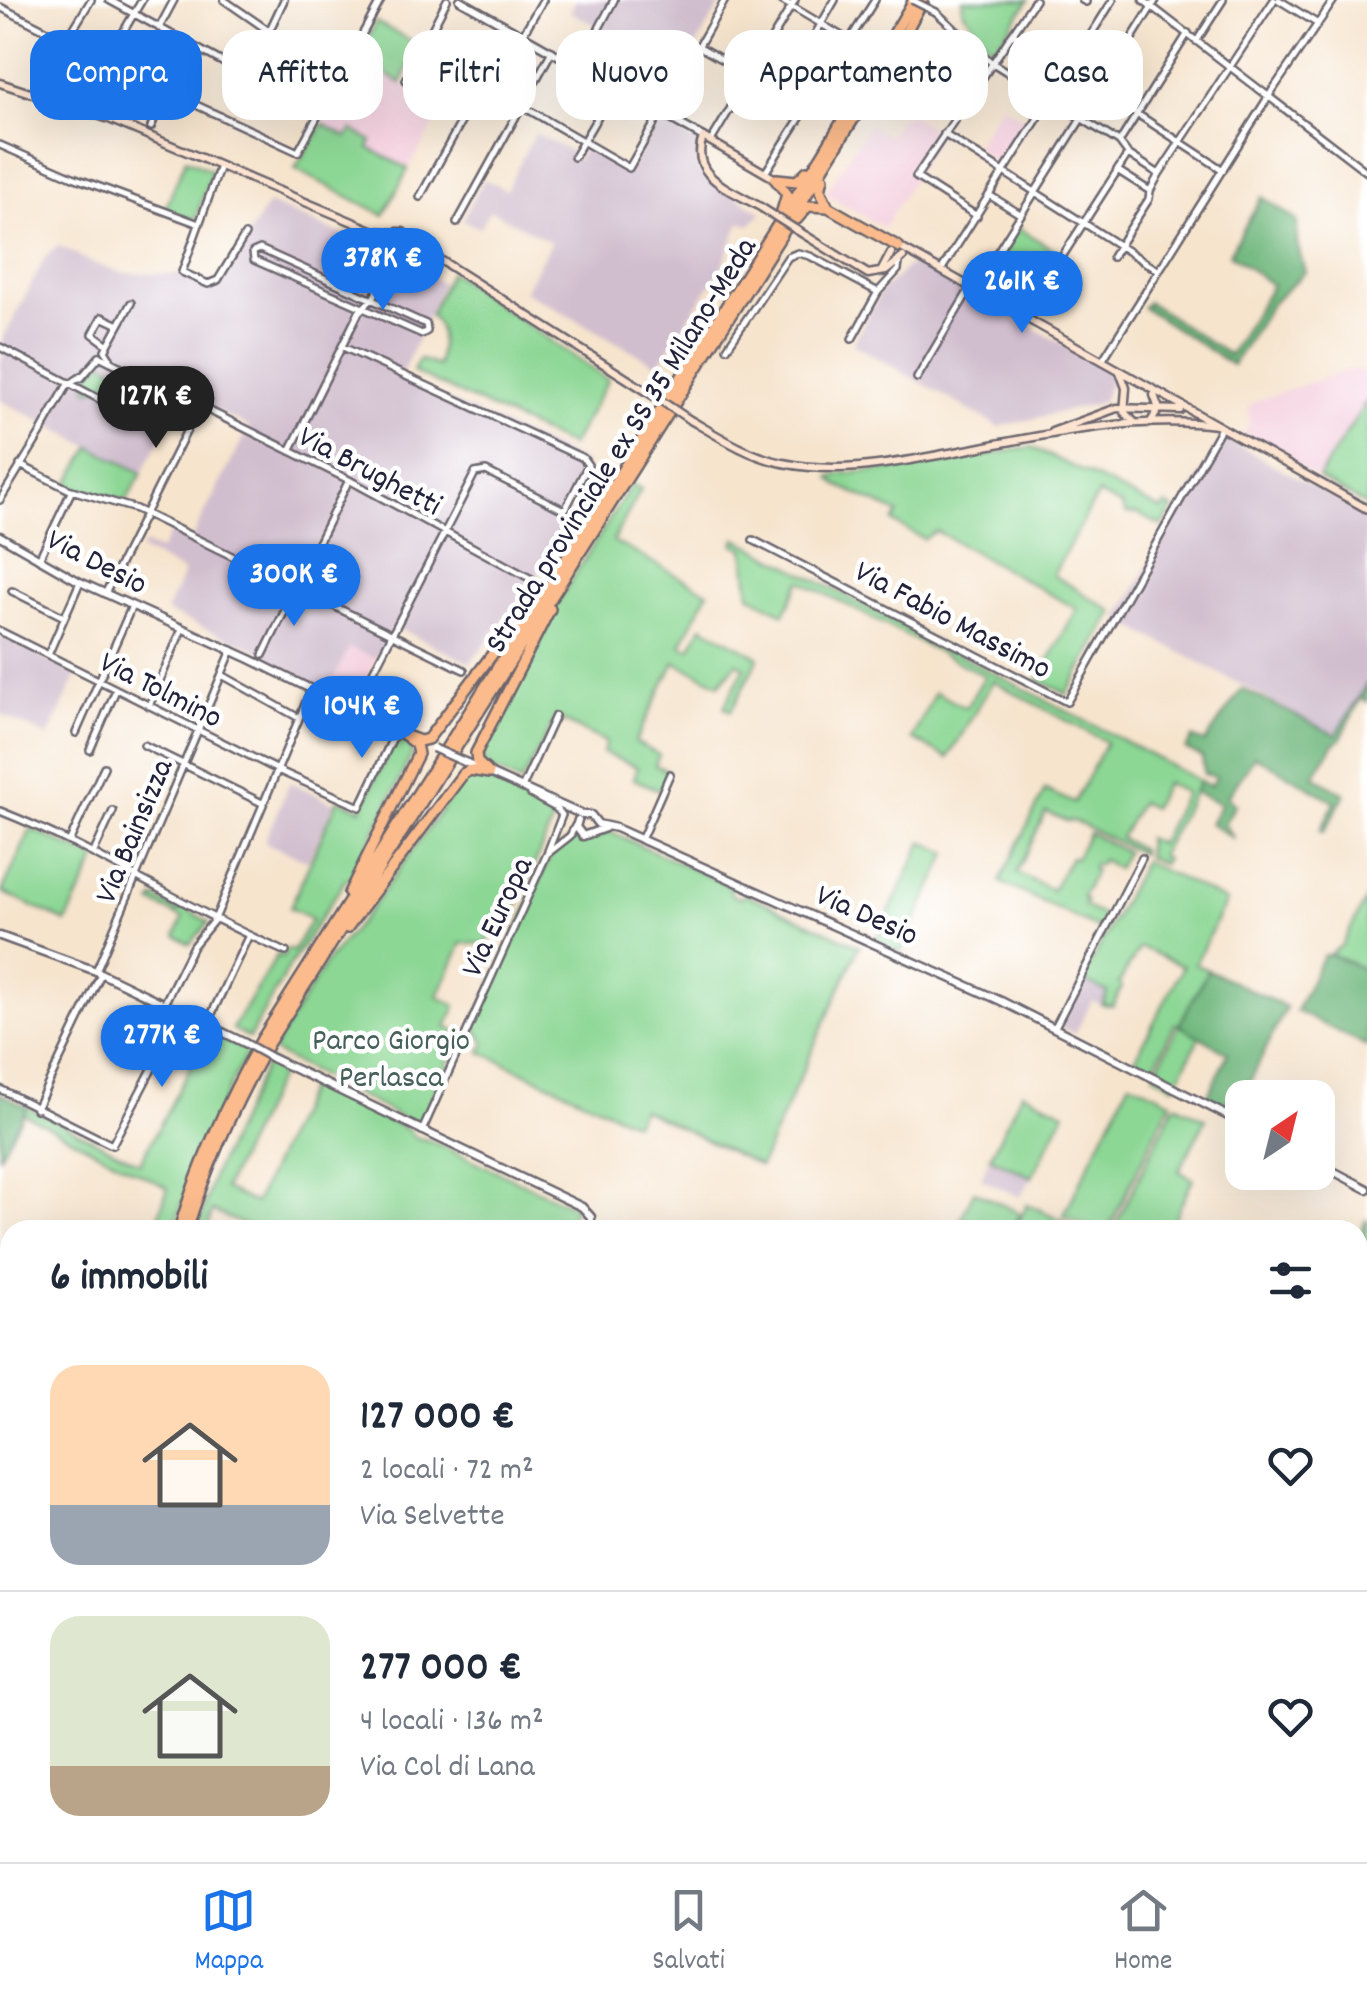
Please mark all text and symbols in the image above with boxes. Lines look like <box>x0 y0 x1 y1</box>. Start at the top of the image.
chip: Compra <box>30 30 202 120</box>
chip: Affitta <box>222 30 383 120</box>
chip: Filtri <box>403 30 536 120</box>
chip: Nuovo <box>556 30 704 120</box>
chip: Appartamento <box>724 30 988 120</box>
chip: Casa <box>1008 30 1143 120</box>
pin: 378K € <box>302 228 464 313</box>
street label: Strada provinciale ex SS 35 Milano-Meda <box>476 229 771 664</box>
text: 378K € <box>343 237 423 283</box>
pin: 261K € <box>941 251 1103 336</box>
text: 261K € <box>984 260 1060 306</box>
pin: 127K € <box>75 366 237 451</box>
text: 127K € <box>119 375 193 421</box>
street label: Via Brughetti <box>289 416 449 531</box>
street label: Via Desio <box>37 520 154 609</box>
pin: 300K € <box>213 544 375 629</box>
street label: Via Fabio Massimo <box>845 551 1058 694</box>
text: 300K € <box>249 553 339 599</box>
street label: Via Tolmino <box>90 642 229 743</box>
pin: 104K € <box>281 676 443 761</box>
text: 104K € <box>323 685 401 731</box>
street label: Via Bainsizza <box>86 752 188 911</box>
street label: Via Europa <box>452 850 548 986</box>
street label: Via Desio <box>807 875 925 960</box>
pin: 277K € <box>81 1005 243 1090</box>
text: 277K € <box>123 1014 201 1060</box>
park label: Parco Giorgio Perlasca <box>312 1020 470 1103</box>
north arrow <box>1225 1080 1335 1190</box>
map controls <box>1225 1080 1335 1190</box>
text: 6 immobili <box>50 1250 208 1310</box>
icon: filters <box>1263 1253 1318 1308</box>
text: 127 000 € <box>360 1389 515 1449</box>
icon: home <box>130 1405 250 1525</box>
icon: heart <box>1263 1438 1318 1493</box>
text: 2 locali · 72 m² <box>360 1449 534 1495</box>
text: Via Selvette <box>360 1495 505 1541</box>
text: 277 000 € <box>360 1640 522 1700</box>
icon: home <box>130 1656 250 1776</box>
icon: heart <box>1263 1689 1318 1744</box>
text: 4 locali · 136 m² <box>360 1700 544 1746</box>
text: Via Col di Lana <box>360 1746 535 1792</box>
tab: Mappa <box>195 1883 263 1983</box>
tab: Salvati <box>652 1883 725 1983</box>
tab: Home <box>1114 1883 1172 1983</box>

